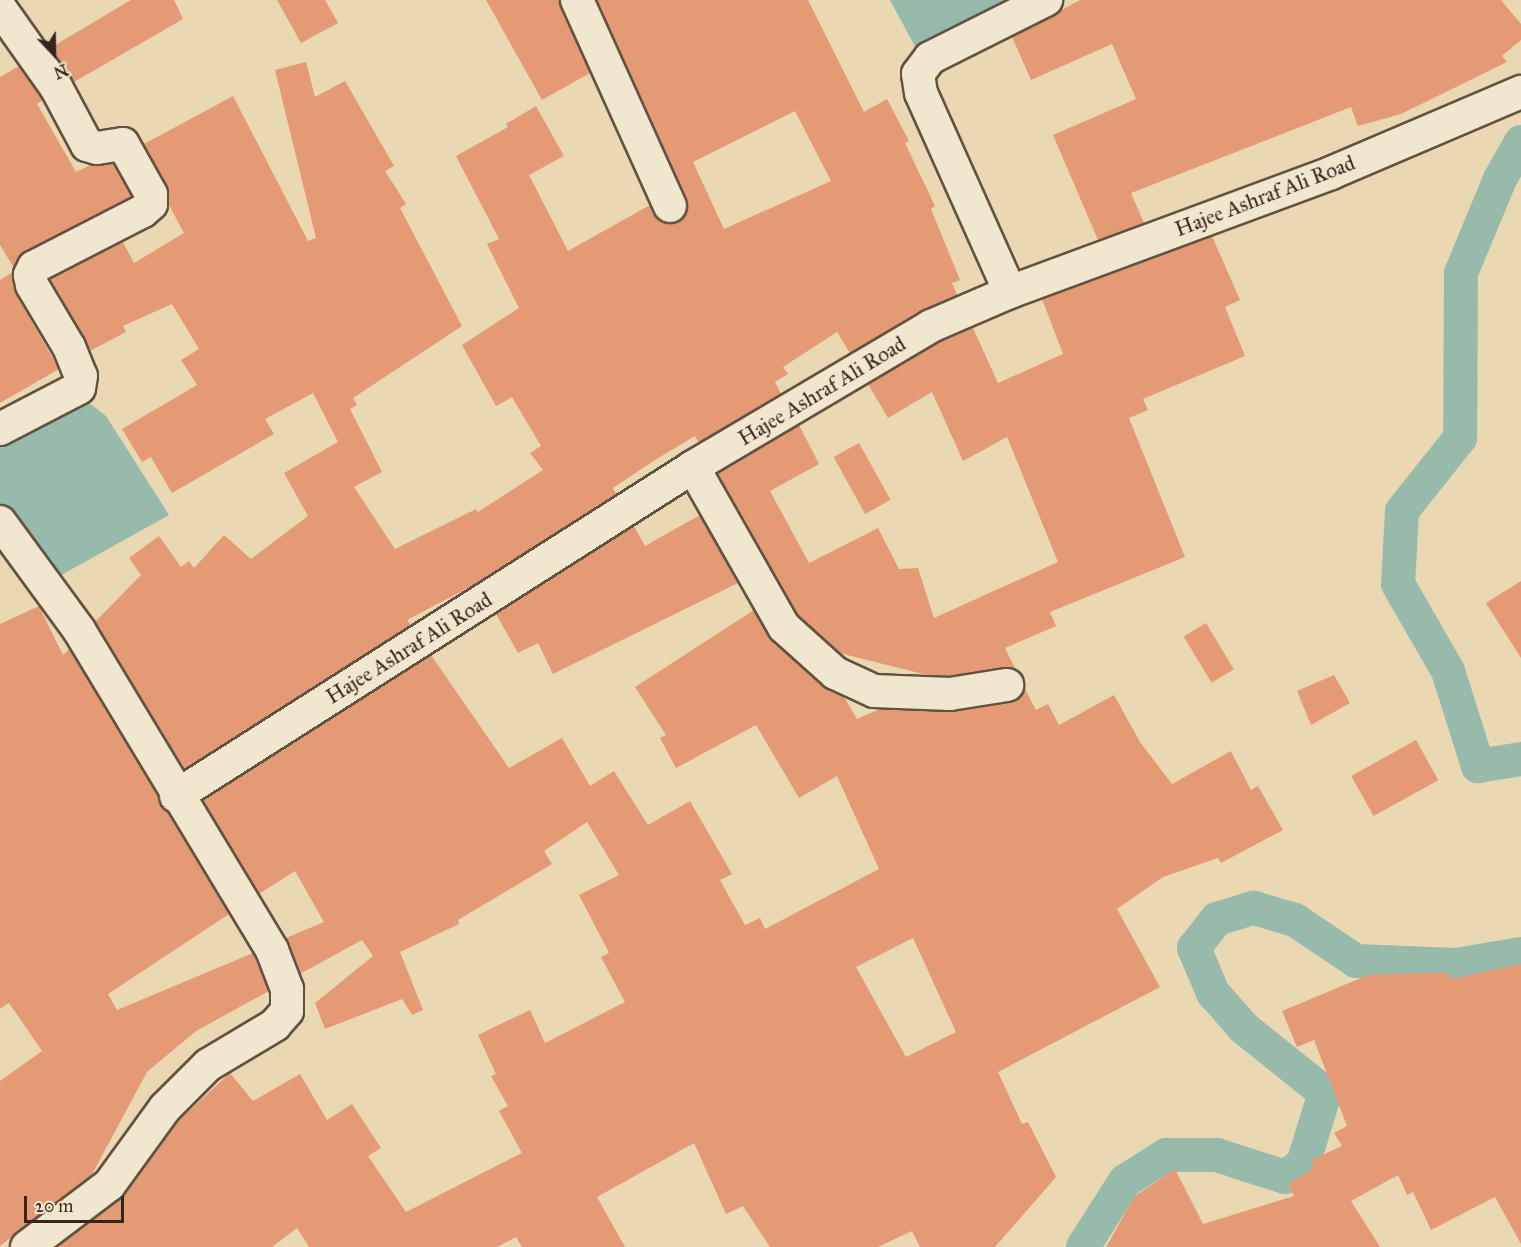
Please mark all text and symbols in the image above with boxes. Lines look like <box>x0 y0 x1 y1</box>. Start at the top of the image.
north arrow <box>24 24 84 84</box>
text: N <box>51 60 71 83</box>
street label: Hajee Ashraf Ali Road <box>1171 150 1359 242</box>
street label: Hajee Ashraf Ali Road <box>734 331 910 451</box>
street label: Hajee Ashraf Ali Road <box>321 587 497 709</box>
scale bar <box>27 1184 128 1222</box>
text: 20 m <box>35 1195 73 1217</box>

